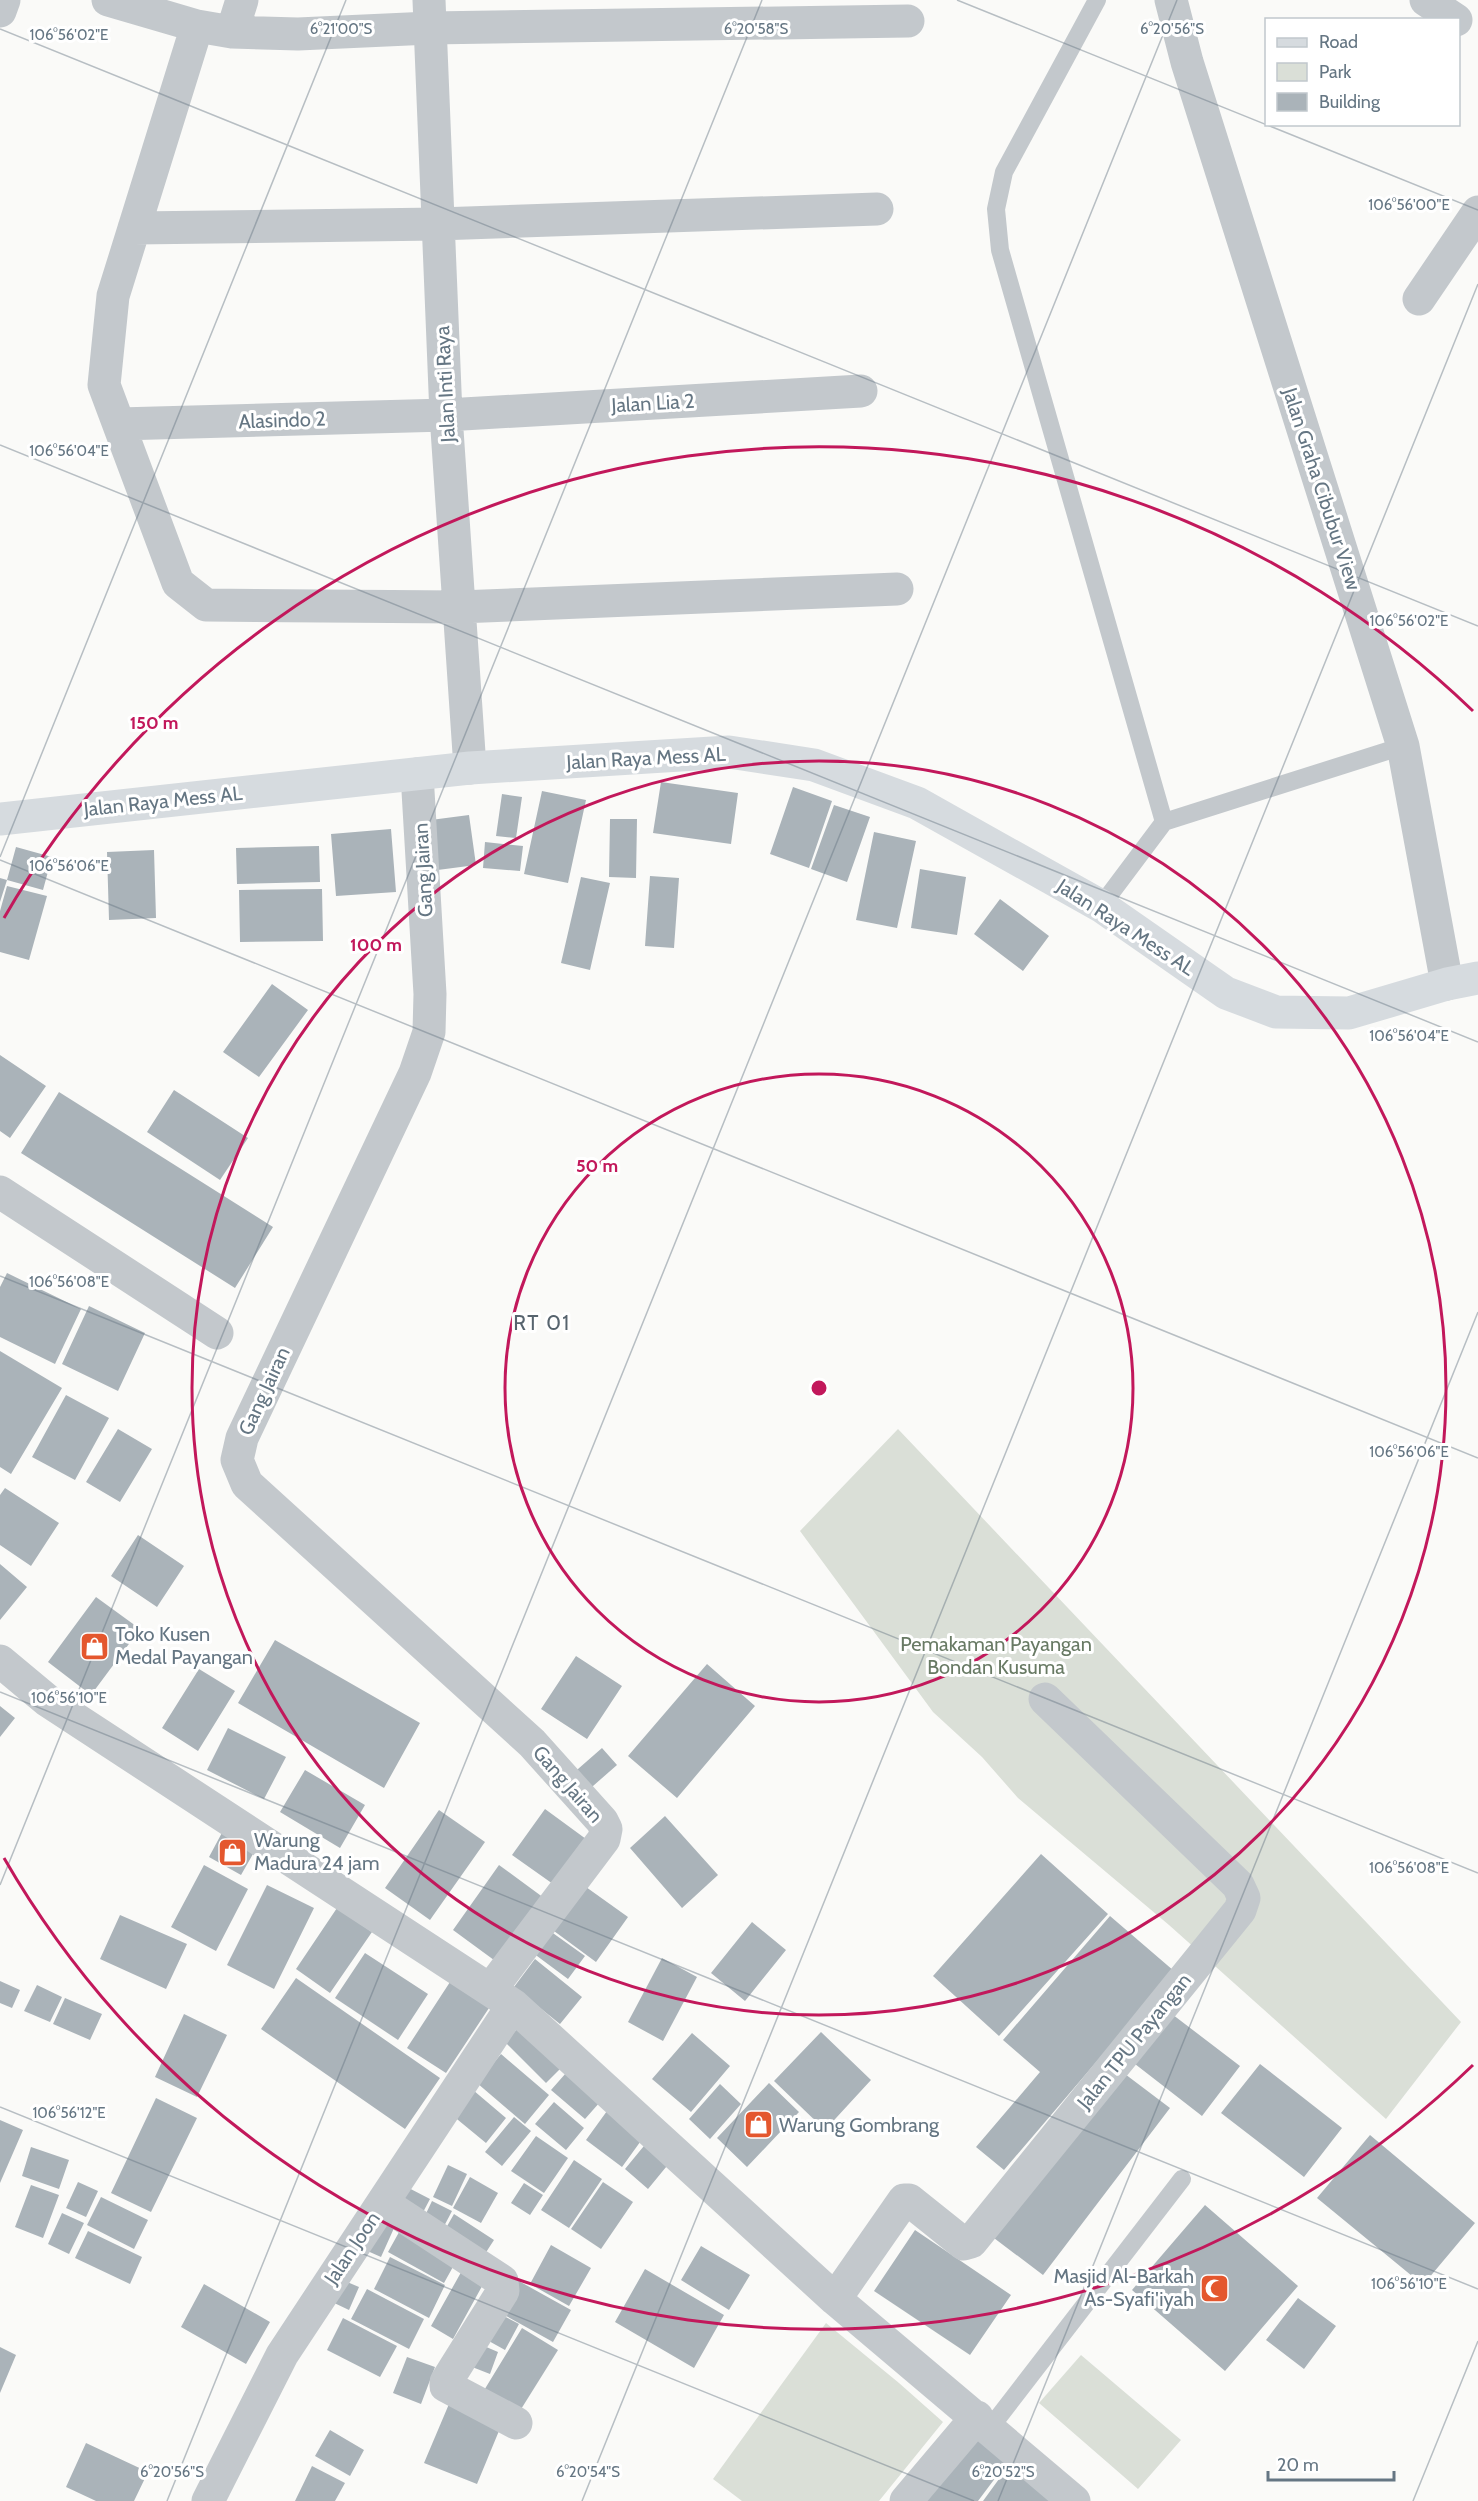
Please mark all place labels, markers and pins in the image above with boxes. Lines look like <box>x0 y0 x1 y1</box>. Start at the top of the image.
centre of rings <box>809 1378 829 1398</box>
place label: Toko Kusen Medal Payangan <box>115 1622 253 1669</box>
shop icon: Toko Kusen Medal Payangan <box>78 1630 110 1662</box>
place label: Warung Madura 24 jam <box>254 1828 380 1875</box>
shop icon: Warung Madura 24 jam <box>217 1836 249 1868</box>
shop icon: Warung Gombrang <box>742 2109 774 2141</box>
place label: Warung Gombrang <box>779 2113 940 2137</box>
place label: Masjid Al-Barkah As-Syafi'iyah <box>1053 2264 1194 2311</box>
mosque icon: Masjid Al-Barkah As-Syafi'iyah <box>1199 2272 1231 2304</box>

